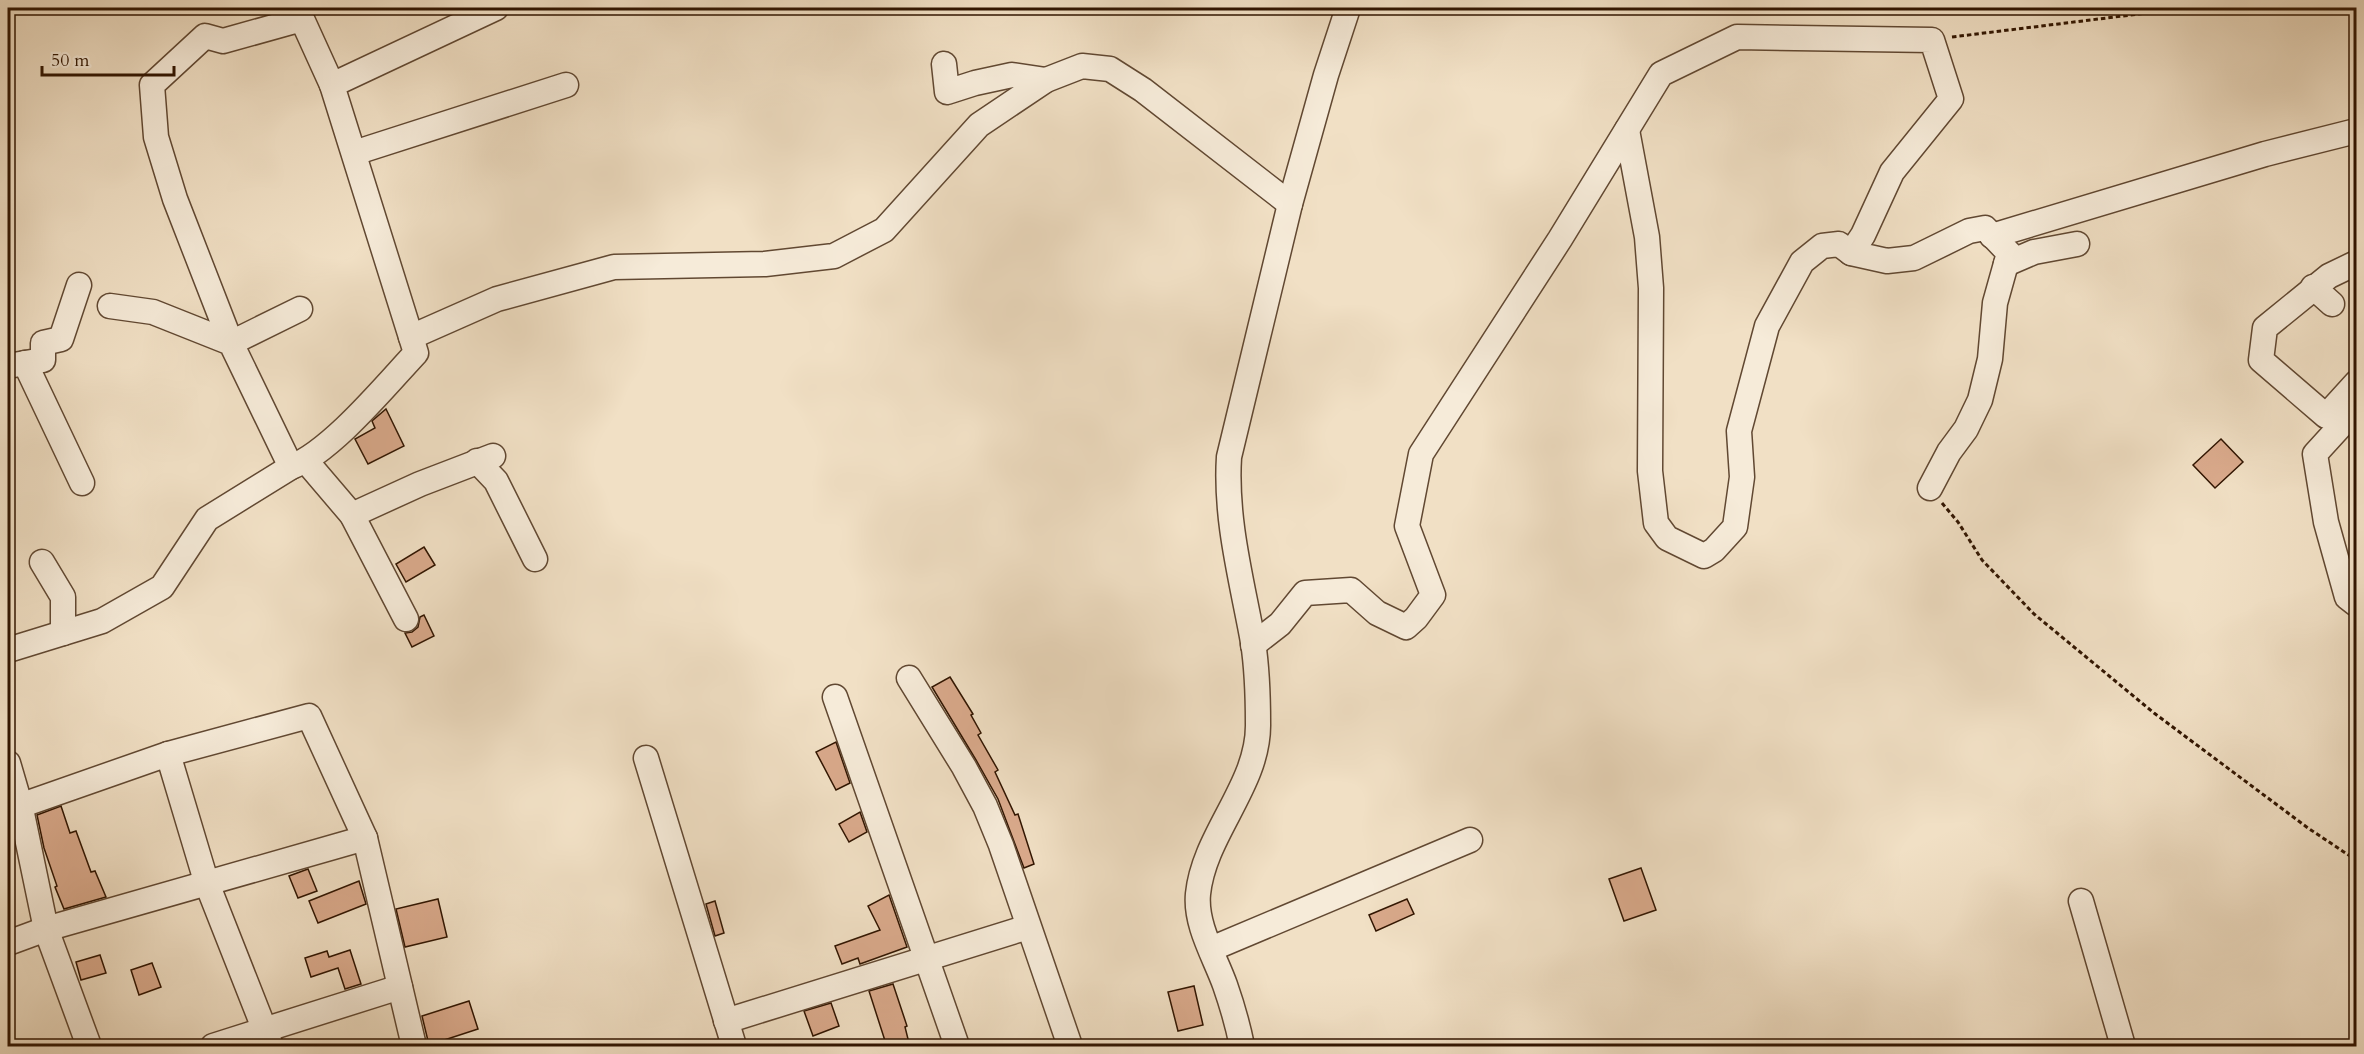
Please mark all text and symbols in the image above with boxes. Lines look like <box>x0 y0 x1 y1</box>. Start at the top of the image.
scale bar <box>42 39 174 77</box>
text: 50 m <box>51 48 90 73</box>

